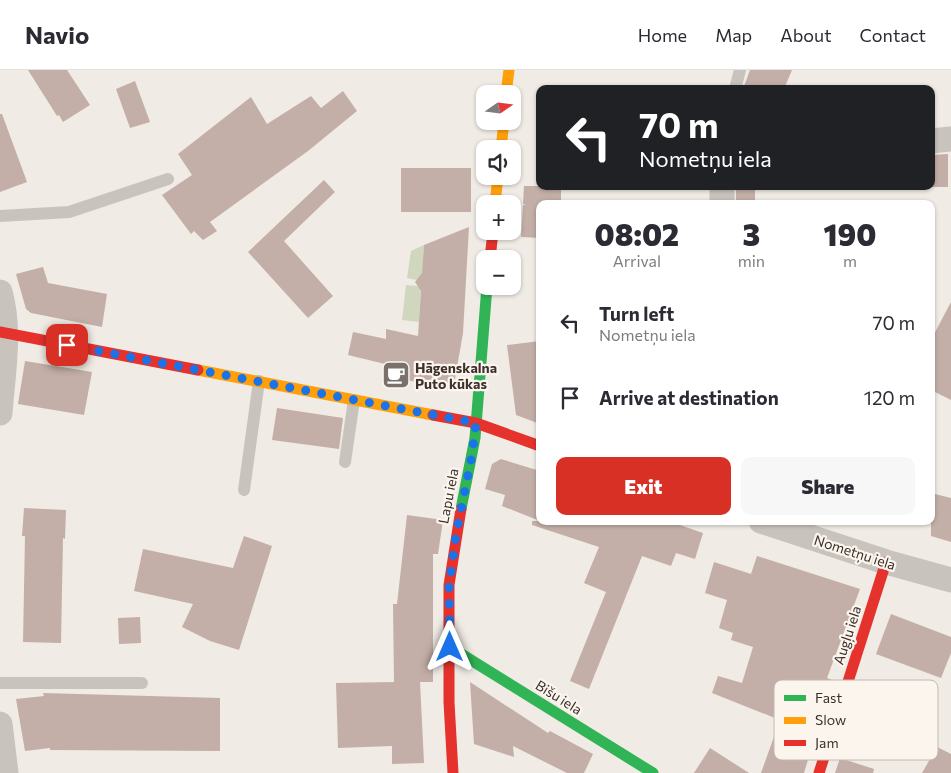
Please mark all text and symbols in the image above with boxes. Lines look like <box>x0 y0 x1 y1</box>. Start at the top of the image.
text: Navio <box>25 20 89 49</box>
text: Home <box>638 24 687 46</box>
text: Map <box>715 24 752 46</box>
text: About <box>780 24 832 46</box>
text: Contact <box>860 24 926 46</box>
north arrow <box>476 85 521 130</box>
map controls <box>476 85 521 295</box>
text: 70 m <box>639 102 719 145</box>
icon: left <box>556 105 621 170</box>
button: sound <box>476 140 521 185</box>
text: Nometņu iela <box>639 145 772 172</box>
button: + <box>476 195 521 240</box>
text: 08:02 <box>595 215 679 252</box>
text: 3 <box>743 215 760 252</box>
text: 190 <box>824 215 876 252</box>
button: − <box>476 250 521 295</box>
text: Arrival <box>613 251 661 270</box>
text: min <box>738 251 765 270</box>
text: m <box>843 251 857 270</box>
text: Turn left <box>599 302 674 325</box>
icon: left <box>556 309 584 337</box>
text: 70 m <box>872 311 915 334</box>
pin <box>46 324 88 366</box>
text: Nometņu iela <box>599 325 696 344</box>
icon: arrive <box>53 331 81 359</box>
place label: Hāgenskalna Puto kūkas <box>415 359 497 392</box>
cafe icon: Hāgenskalna Puto kūkas <box>381 360 411 390</box>
icon: arrive <box>556 384 584 412</box>
text: Arrive at destination <box>599 386 779 409</box>
text: 120 m <box>864 386 915 409</box>
button: Exit <box>556 457 731 515</box>
button: Share <box>741 457 915 515</box>
street label: Lapu iela <box>434 467 462 525</box>
street label: Nometņu iela <box>812 531 898 574</box>
street label: Augļu iela <box>830 603 865 667</box>
position arrow <box>423 620 475 672</box>
street label: Bišu iela <box>533 676 585 718</box>
legend <box>774 680 938 760</box>
text: Fast <box>815 689 842 706</box>
text: Slow <box>815 711 846 728</box>
text: Jam <box>815 734 839 751</box>

